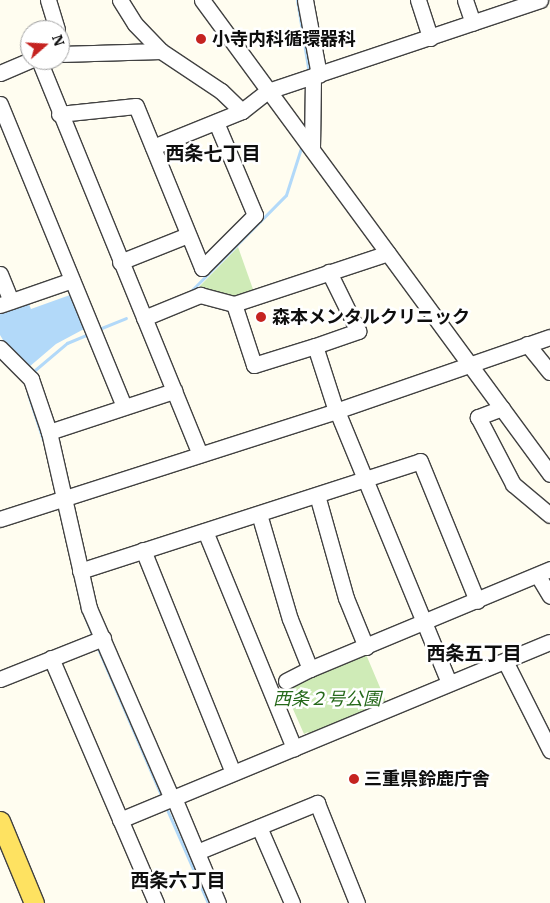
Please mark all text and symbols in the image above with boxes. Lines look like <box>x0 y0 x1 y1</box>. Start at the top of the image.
north arrow <box>20 20 70 70</box>
place label: 小寺内科循環器科 <box>212 28 356 50</box>
text: N <box>48 32 69 49</box>
marker: 小寺内科循環器科 <box>194 32 208 46</box>
district label: 西条七丁目 <box>166 143 260 165</box>
place label: 森本メンタルクリニック <box>272 306 470 328</box>
marker: 森本メンタルクリニック <box>254 310 268 324</box>
district label: 西条五丁目 <box>427 643 521 665</box>
park label: 西条２号公園 <box>273 688 381 710</box>
place label: 三重県鈴鹿庁舎 <box>364 768 490 790</box>
marker: 三重県鈴鹿庁舎 <box>348 773 360 785</box>
district label: 西条六丁目 <box>131 870 225 892</box>

